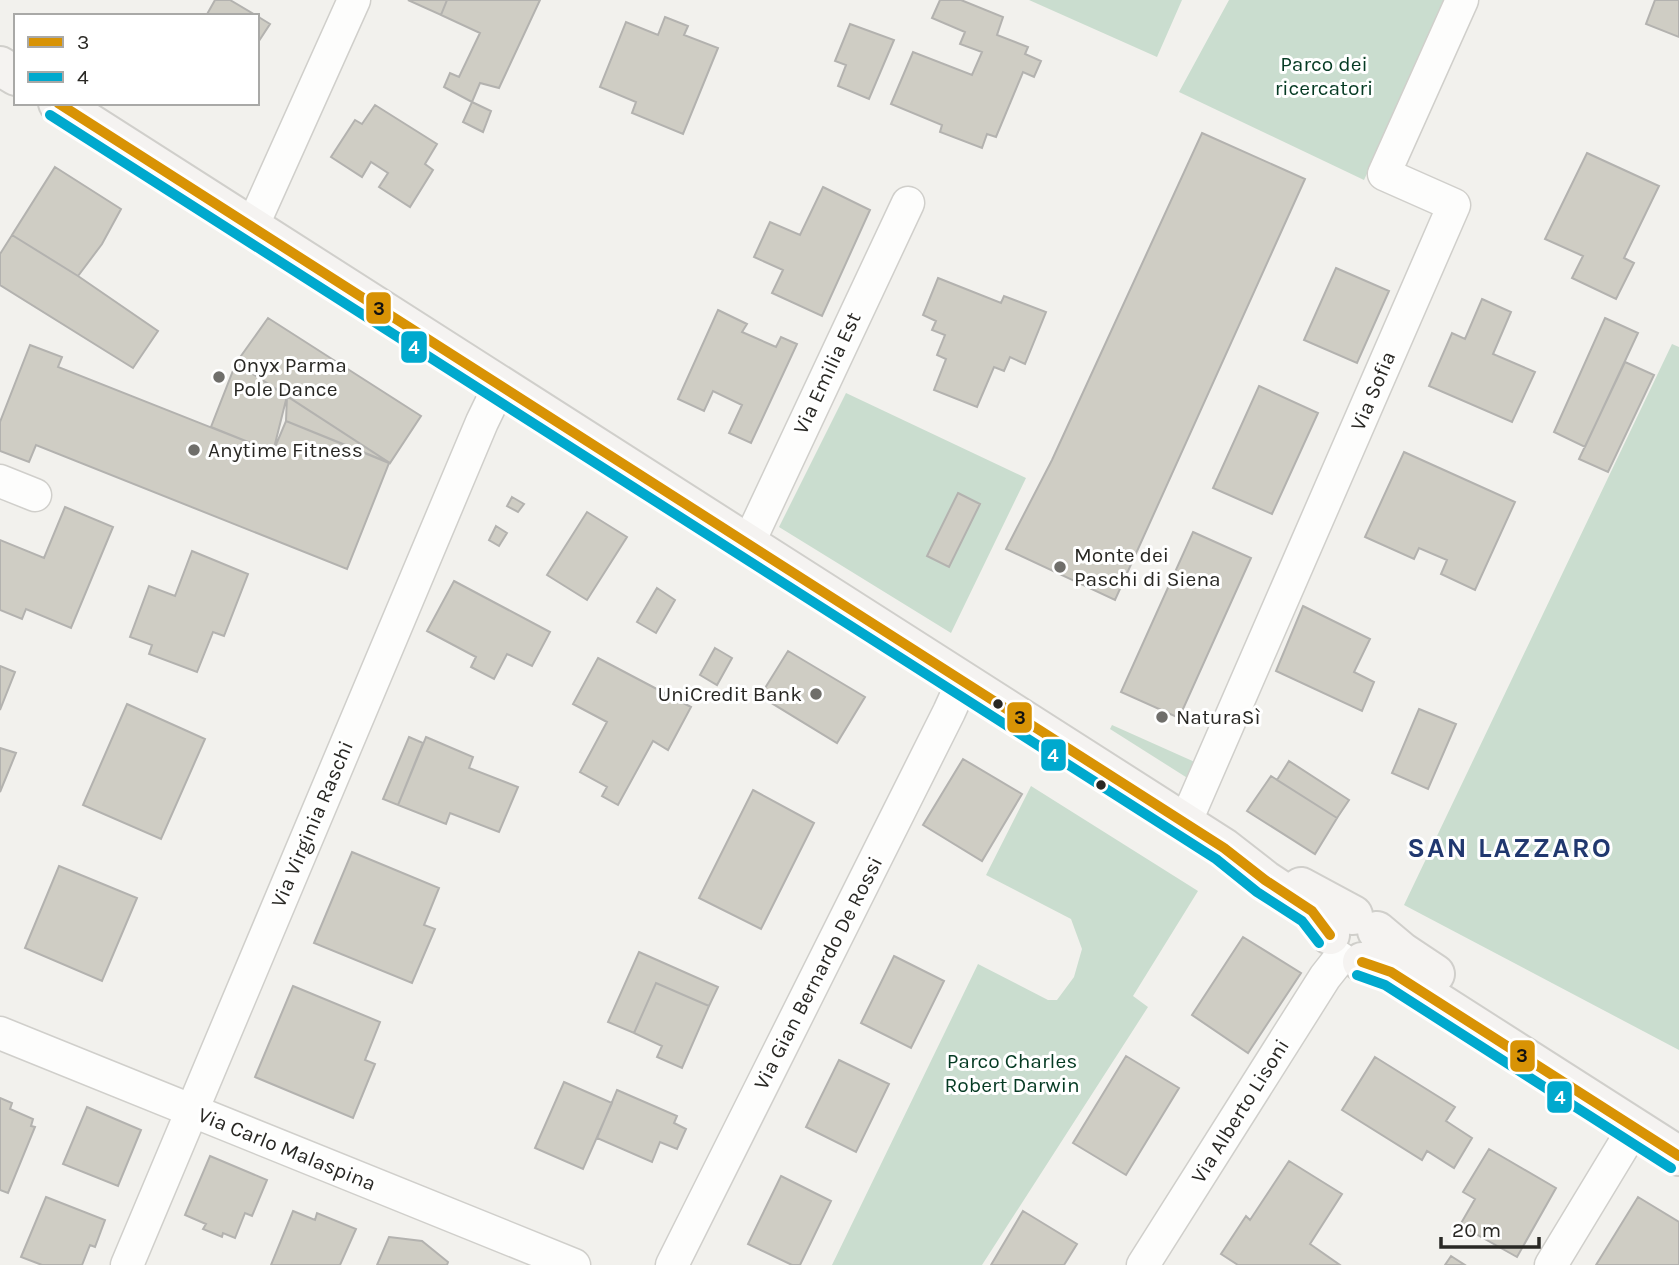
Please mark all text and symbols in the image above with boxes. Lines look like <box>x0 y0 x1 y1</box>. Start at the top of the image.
legend <box>14 14 259 105</box>
text: 3 <box>77 30 89 54</box>
park label: Parco dei ricercatori <box>1275 52 1373 100</box>
text: 4 <box>77 65 89 89</box>
line badge: 3 <box>365 291 392 325</box>
text: 3 <box>373 298 385 320</box>
street label: Via Emilia Est <box>788 308 866 438</box>
line badge: 4 <box>400 330 428 364</box>
text: 4 <box>408 337 420 359</box>
street label: Via Sofia <box>1346 348 1400 434</box>
place label: Onyx Parma Pole Dance <box>233 353 347 401</box>
marker: Onyx Parma Pole Dance <box>211 369 227 385</box>
place label: Anytime Fitness <box>208 438 363 462</box>
marker: Anytime Fitness <box>186 442 202 458</box>
place label: Monte dei Paschi di Siena <box>1074 543 1221 591</box>
marker: Monte dei Paschi di Siena <box>1052 559 1068 575</box>
place label: UniCredit Bank <box>657 682 802 706</box>
marker: UniCredit Bank <box>808 686 824 702</box>
unlabelled marker <box>991 697 1005 711</box>
line badge: 3 <box>1006 701 1033 734</box>
place label: NaturaSì <box>1176 705 1261 729</box>
text: 3 <box>1014 707 1026 729</box>
marker: NaturaSì <box>1154 709 1170 725</box>
street label: Via Virginia Raschi <box>266 737 358 911</box>
line badge: 4 <box>1040 738 1067 772</box>
text: 4 <box>1047 745 1059 767</box>
unlabelled marker <box>1094 778 1108 792</box>
district label: SAN LAZZARO <box>1407 831 1613 864</box>
street label: Via Gian Bernardo De Rossi <box>749 853 887 1093</box>
street label: Via Alberto Lisoni <box>1186 1035 1294 1187</box>
line badge: 3 <box>1509 1039 1536 1073</box>
text: 3 <box>1516 1045 1528 1067</box>
park label: Parco Charles Robert Darwin <box>944 1049 1080 1097</box>
line badge: 4 <box>1546 1080 1573 1114</box>
text: 4 <box>1554 1087 1566 1109</box>
street label: Via Carlo Malaspina <box>195 1102 379 1196</box>
scale bar <box>1441 1206 1539 1250</box>
text: 20 m <box>1452 1218 1501 1242</box>

